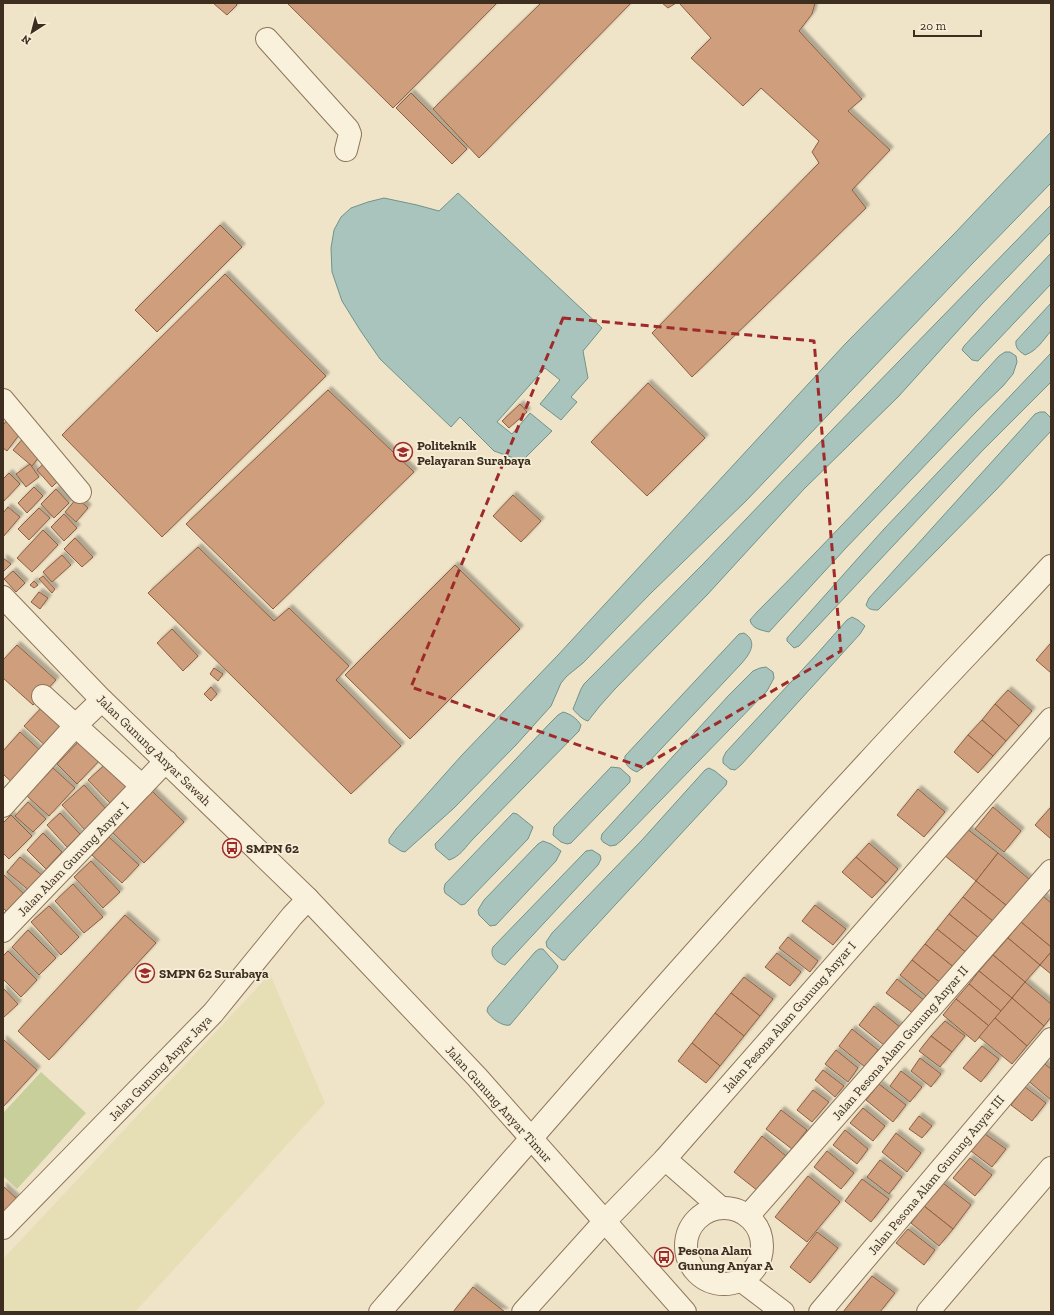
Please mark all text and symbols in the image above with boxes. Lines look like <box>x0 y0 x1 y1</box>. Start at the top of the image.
north arrow <box>12 12 52 52</box>
scale bar <box>914 12 981 38</box>
text: 20 m <box>920 19 947 33</box>
text: N <box>19 32 34 47</box>
place label: Politeknik Pelayaran Surabaya <box>417 438 531 468</box>
school or university icon: Politeknik Pelayaran Surabaya <box>392 441 414 463</box>
street label: Jalan Gunung Anyar Sawah <box>94 691 215 809</box>
street label: Jalan Alam Gunung Anyar I <box>14 799 132 919</box>
bus stop icon: SMPN 62 <box>221 837 243 859</box>
place label: SMPN 62 <box>246 841 299 856</box>
street label: Jalan Pesona Alam Gunung Anyar I <box>719 938 859 1096</box>
school or university icon: SMPN 62 Surabaya <box>134 962 156 984</box>
street label: Jalan Pesona Alam Gunung Anyar II <box>829 963 971 1123</box>
place label: SMPN 62 Surabaya <box>159 966 269 981</box>
street label: Jalan Gunung Anyar Jaya <box>106 1012 215 1124</box>
street label: Jalan Gunung Anyar Timur <box>442 1042 556 1166</box>
street label: Jalan Pesona Alam Gunung Anyar III <box>865 1092 1007 1258</box>
place label: Pesona Alam Gunung Anyar A <box>678 1243 773 1273</box>
bus stop icon: Pesona Alam Gunung Anyar A <box>653 1246 675 1268</box>

